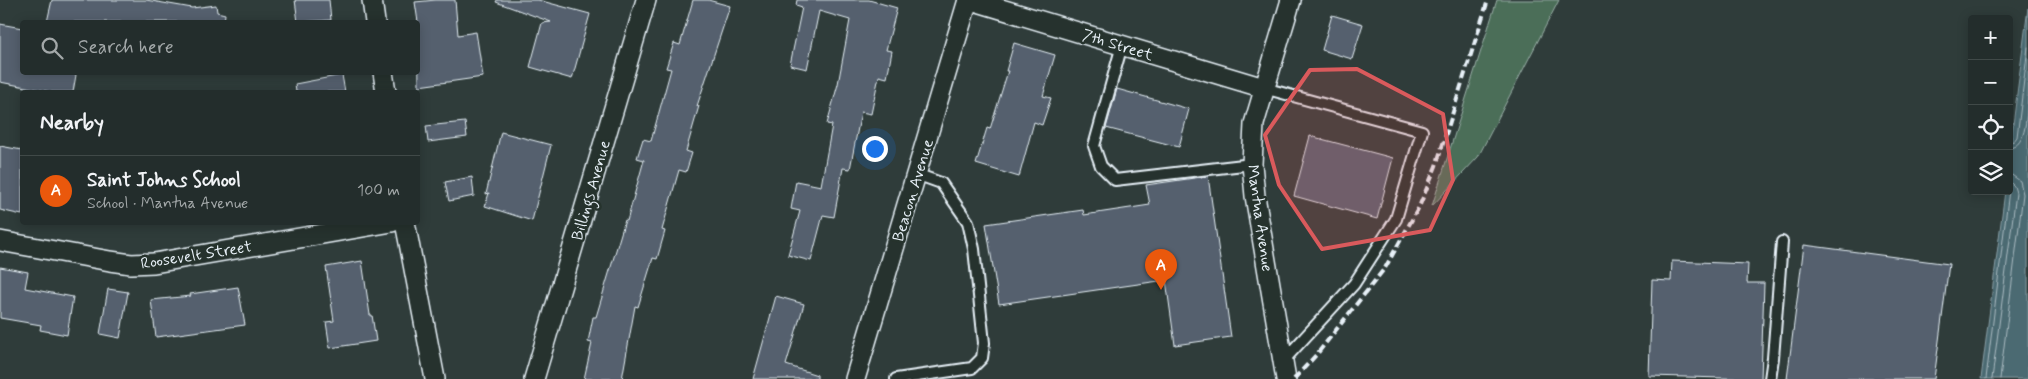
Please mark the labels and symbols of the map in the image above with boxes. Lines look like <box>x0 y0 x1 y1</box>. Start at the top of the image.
street label: 7th Street <box>1079 25 1156 66</box>
your location <box>862 136 888 162</box>
street label: Beacon Avenue <box>888 136 939 244</box>
street label: Billings Avenue <box>567 138 617 243</box>
street label: Mantua Avenue <box>1242 163 1277 273</box>
street label: Roosevelt Street <box>139 236 254 275</box>
pin: A <box>1145 249 1177 290</box>

